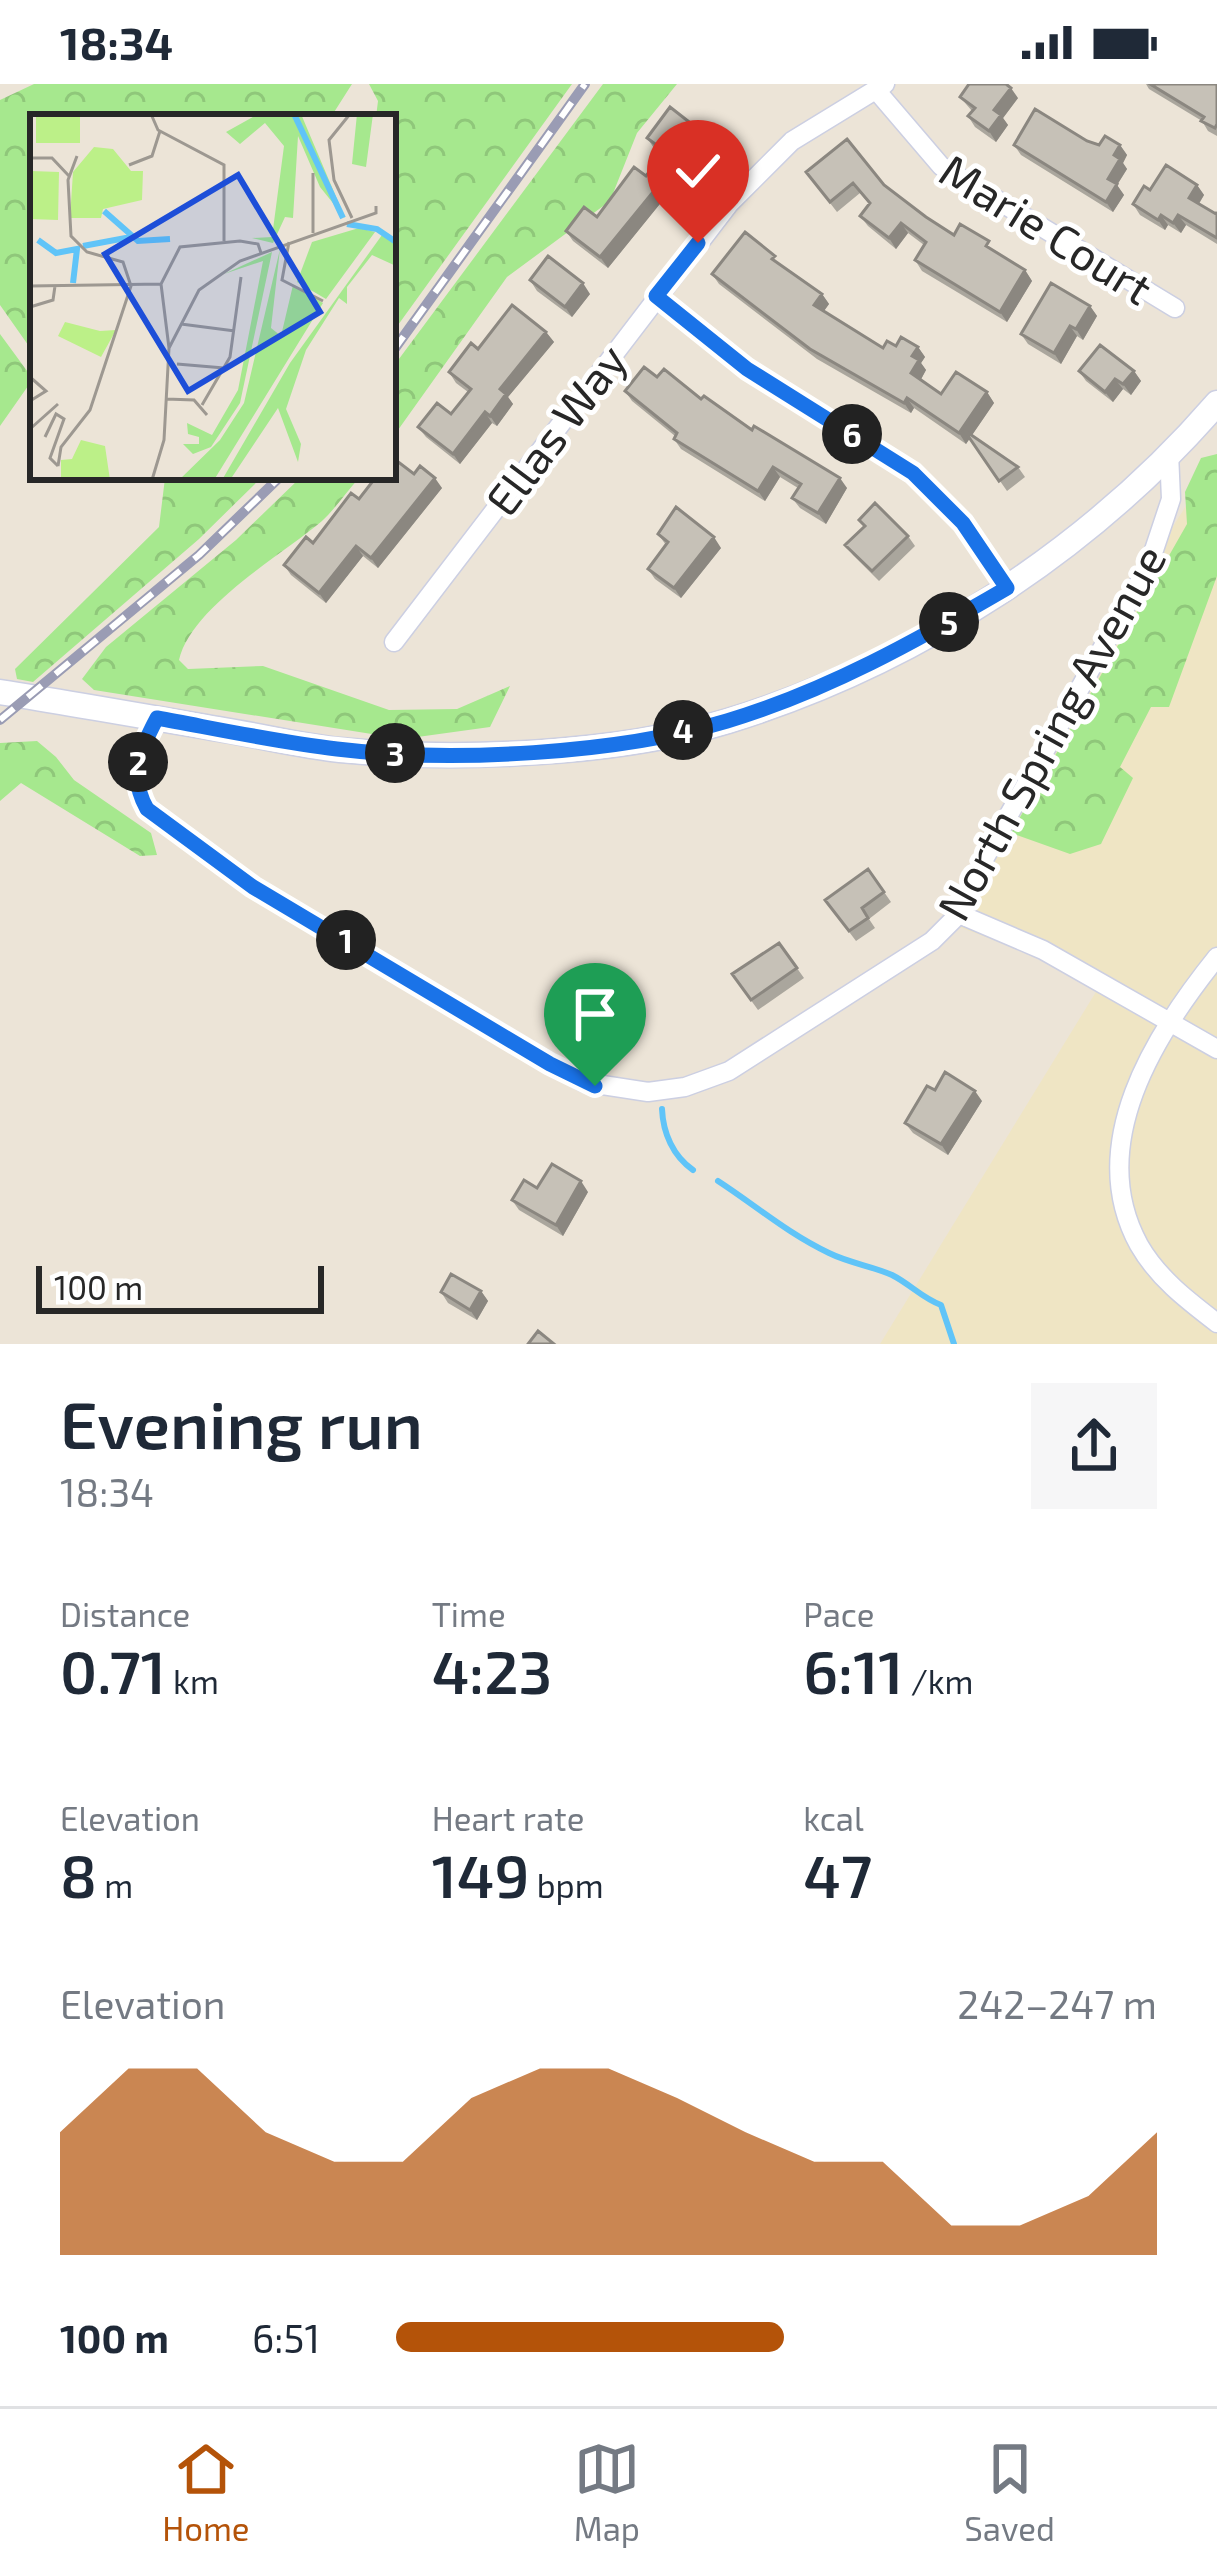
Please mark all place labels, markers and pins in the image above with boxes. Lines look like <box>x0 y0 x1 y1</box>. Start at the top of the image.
pin <box>647 120 749 243</box>
pin: 6 <box>822 404 882 464</box>
pin: 5 <box>919 592 979 652</box>
pin: 4 <box>653 700 713 760</box>
pin: 3 <box>365 723 425 783</box>
pin: 2 <box>108 732 168 792</box>
pin: 1 <box>316 910 376 970</box>
pin <box>544 963 646 1086</box>

